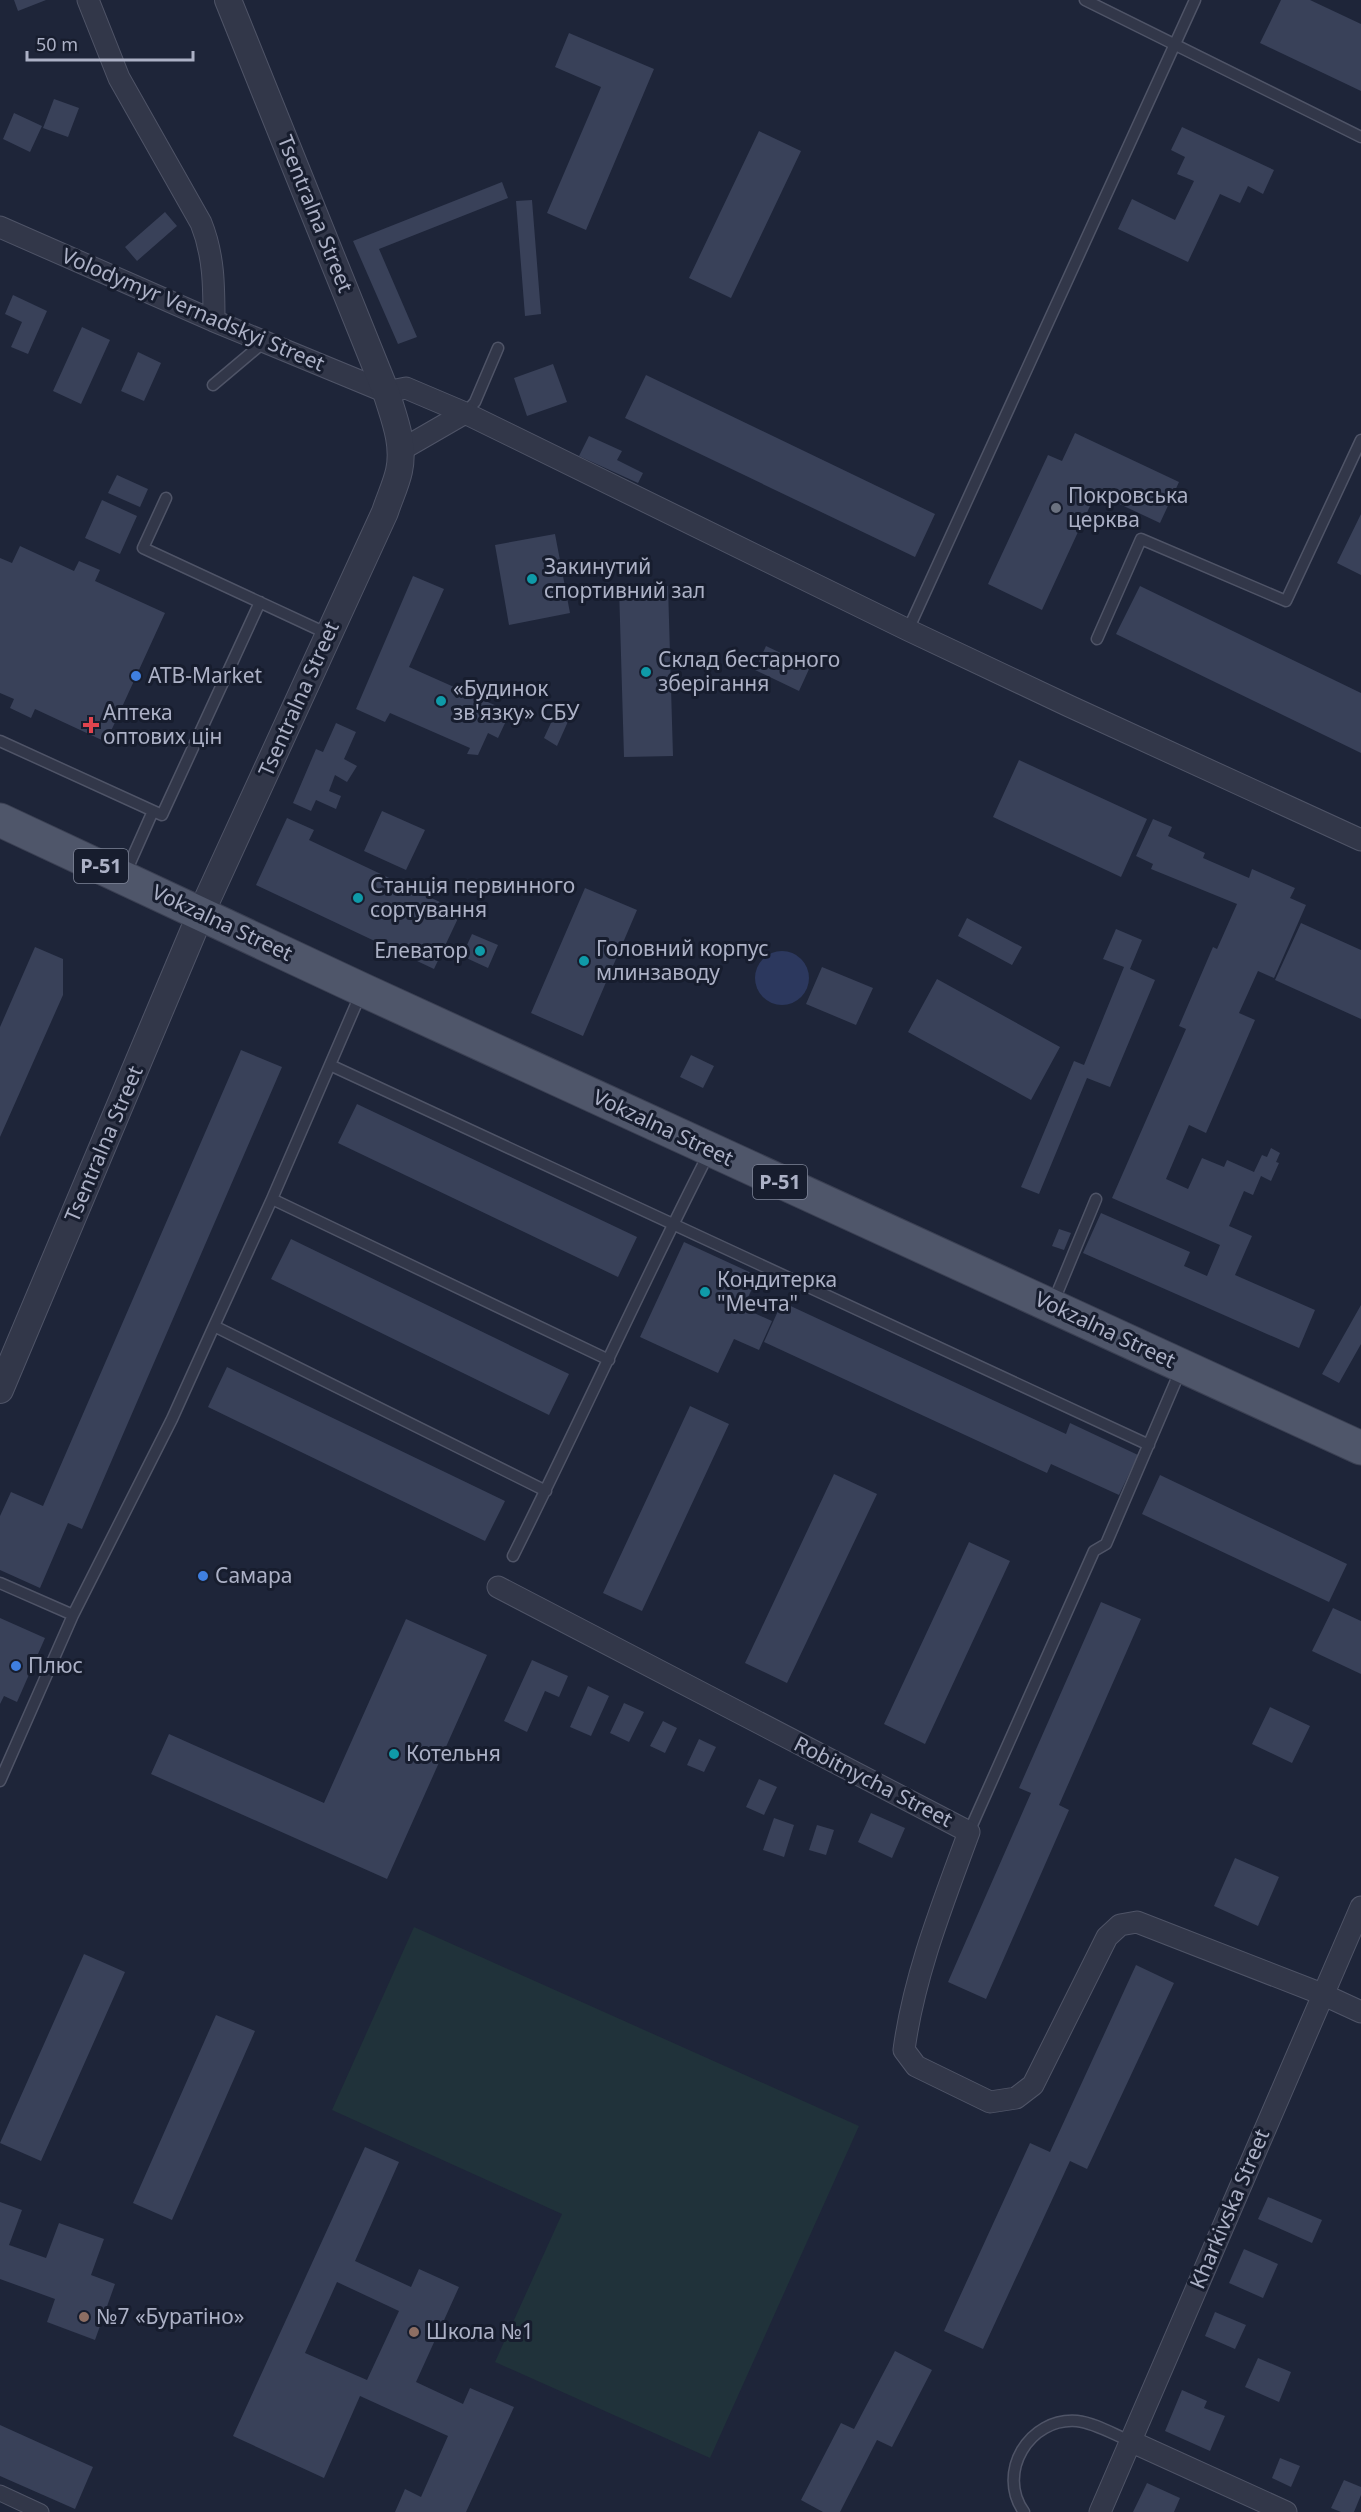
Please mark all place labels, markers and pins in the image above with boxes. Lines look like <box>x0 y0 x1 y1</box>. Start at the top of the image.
place label: Покровська церква <box>1068 481 1188 533</box>
marker: Покровська церква <box>1049 501 1063 515</box>
place label: Закинутий спортивний зал <box>544 552 705 604</box>
marker: Закинутий спортивний зал <box>525 572 539 586</box>
place label: Склад бестарного зберігання <box>658 645 840 697</box>
place label: ATB-Market <box>148 661 263 689</box>
marker: Склад бестарного зберігання <box>639 665 653 679</box>
marker: ATB-Market <box>129 669 143 683</box>
place label: «Будинок зв'язку» СБУ <box>453 674 580 726</box>
marker: «Будинок зв'язку» СБУ <box>434 694 448 708</box>
place label: Аптека оптових цін <box>103 698 222 750</box>
marker: Аптека оптових цін <box>84 718 98 732</box>
place label: Станція первинного сортування <box>370 871 575 923</box>
marker: Станція первинного сортування <box>351 891 365 905</box>
place label: Головний корпус млинзаводу <box>596 934 769 986</box>
place label: Елеватор <box>374 936 468 964</box>
marker: Елеватор <box>473 944 487 958</box>
marker: Головний корпус млинзаводу <box>577 954 591 968</box>
place label: Кондитерка "Мечта" <box>717 1265 837 1317</box>
marker: Кондитерка "Мечта" <box>698 1285 712 1299</box>
place label: Самара <box>215 1561 292 1589</box>
marker: Самара <box>196 1569 210 1583</box>
place label: Плюс <box>28 1651 83 1679</box>
marker: Плюс <box>9 1659 23 1673</box>
place label: Котельня <box>406 1739 501 1767</box>
marker: Котельня <box>387 1747 401 1761</box>
place label: №7 «Буратіно» <box>96 2302 244 2330</box>
marker: №7 «Буратіно» <box>77 2310 91 2324</box>
place label: Школа №1 <box>426 2317 534 2345</box>
marker: Школа №1 <box>407 2325 421 2339</box>

